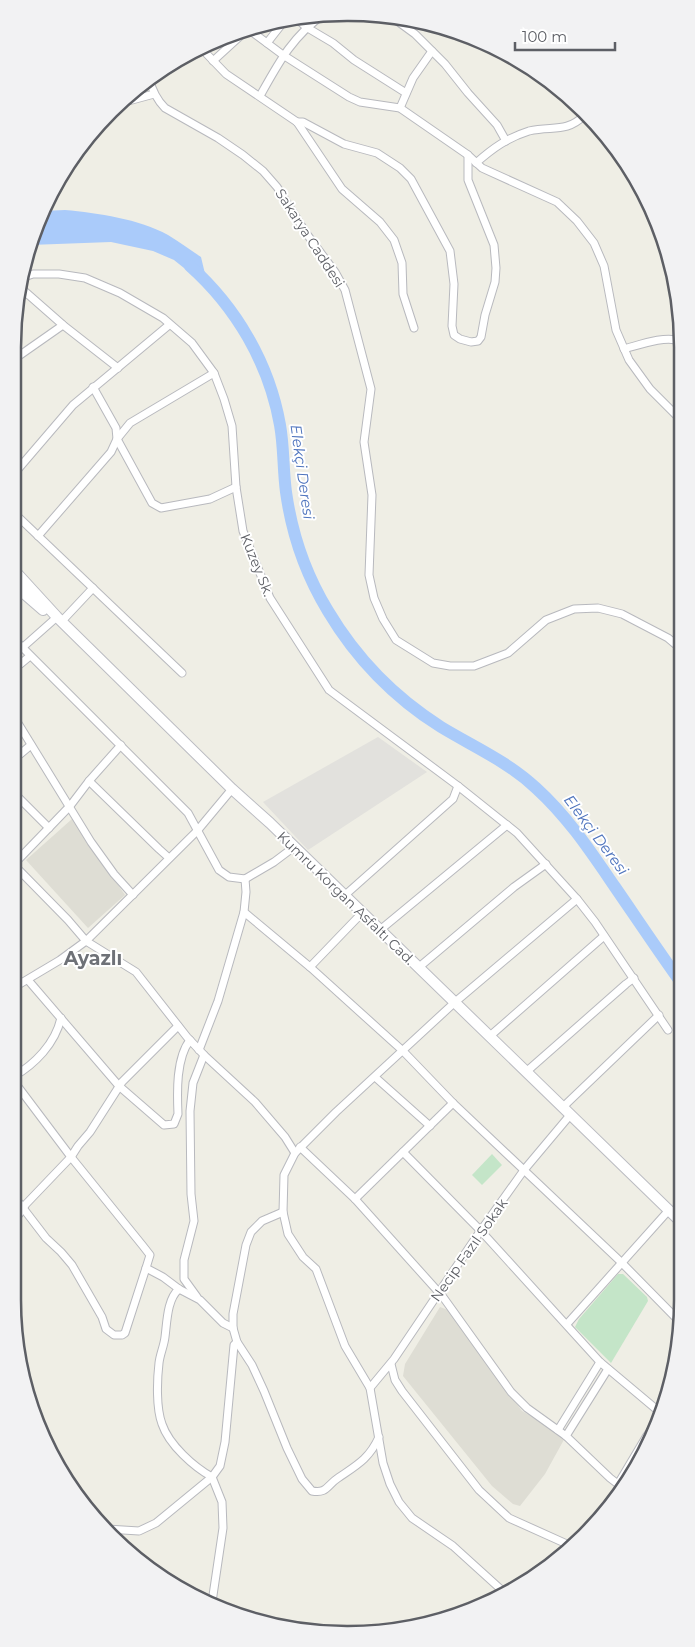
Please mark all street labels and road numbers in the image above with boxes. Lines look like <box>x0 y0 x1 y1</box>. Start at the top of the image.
street label: Sakarya Caddesi <box>271 185 349 291</box>
street label: Kuzey Sk. <box>236 531 278 599</box>
street label: Kumru Korgan Asfaltı Cad. <box>273 827 419 969</box>
street label: Necip Fazıl Sokak <box>427 1194 512 1305</box>

